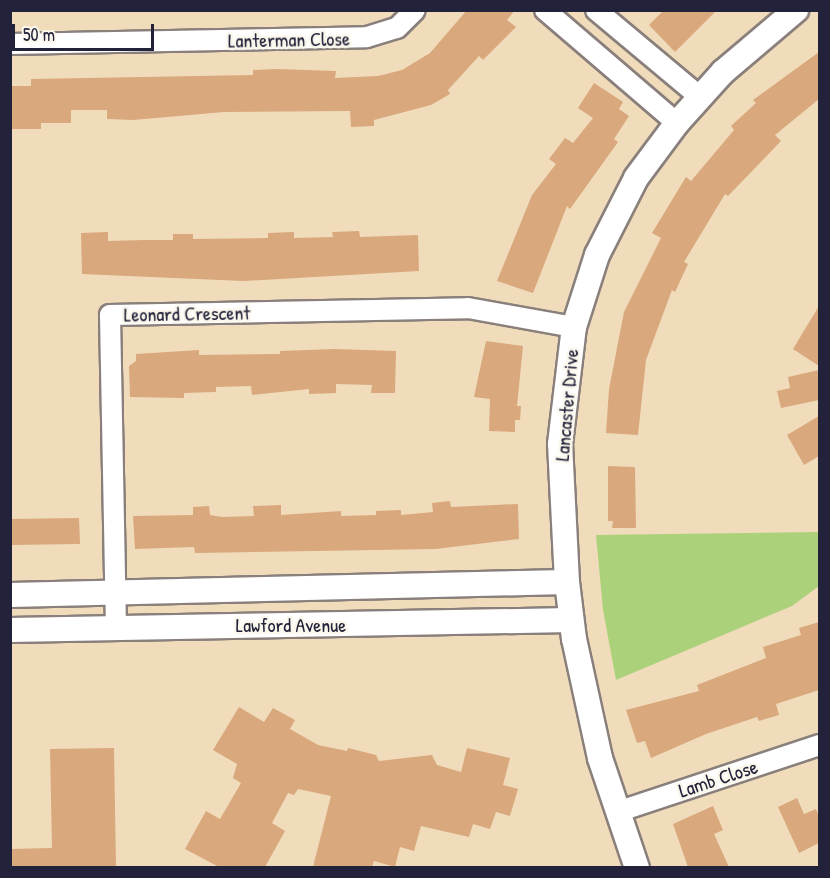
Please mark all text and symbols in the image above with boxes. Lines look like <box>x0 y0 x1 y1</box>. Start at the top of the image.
scale bar <box>15 12 158 50</box>
text: 50 m <box>23 22 55 47</box>
street label: Lanterman Close <box>228 26 350 52</box>
street label: Leonard Crescent <box>124 300 250 326</box>
street label: Lancaster Drive <box>549 348 583 462</box>
street label: Lawford Avenue <box>236 612 346 636</box>
street label: Lamb Close <box>675 754 761 802</box>

